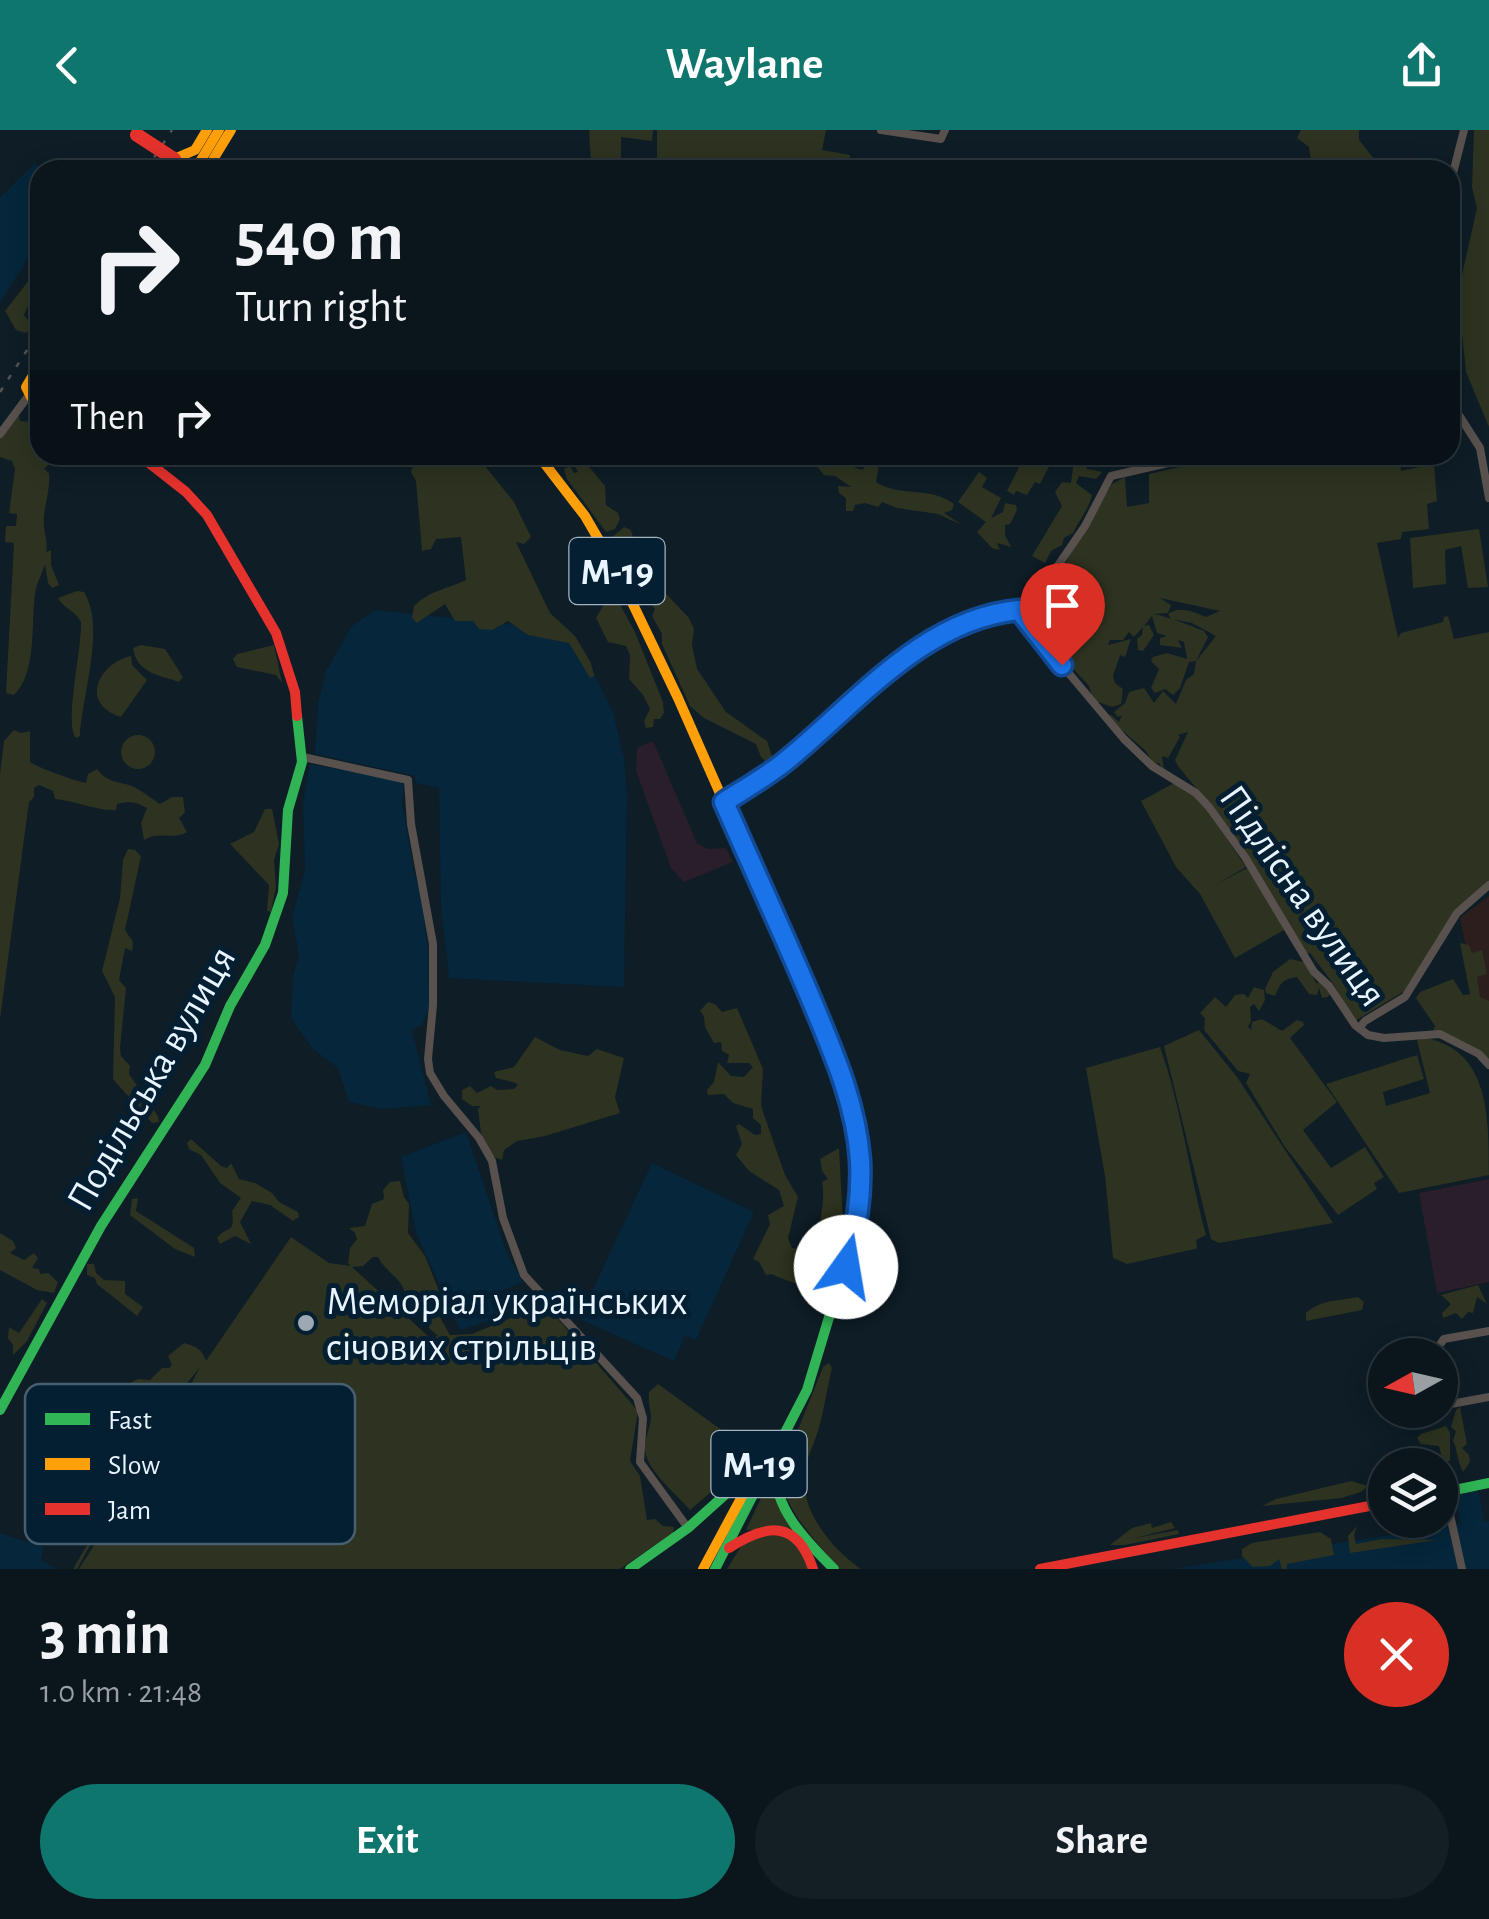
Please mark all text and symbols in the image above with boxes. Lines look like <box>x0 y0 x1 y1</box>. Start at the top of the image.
icon: back <box>40 38 95 93</box>
icon: share <box>1394 38 1449 93</box>
text: Waylane <box>666 42 823 87</box>
icon: right <box>70 200 200 330</box>
text: 540 m <box>235 203 404 273</box>
text: Turn right <box>235 285 407 330</box>
icon: right <box>165 390 220 445</box>
text: Then <box>70 399 145 437</box>
road number: М-19 <box>570 538 664 604</box>
pin <box>1020 563 1105 666</box>
icon: arrive <box>1035 578 1090 633</box>
street label: Підлісна вулиця <box>1212 778 1393 1014</box>
street label: Подільська вулиця <box>60 940 244 1218</box>
position arrow <box>794 1215 898 1319</box>
place label: Меморіал українських січових стрільців <box>326 1282 687 1368</box>
marker: Меморіал українських січових стрільців <box>295 1312 317 1334</box>
north arrow <box>1368 1338 1458 1428</box>
map controls <box>1368 1338 1458 1538</box>
legend <box>25 1384 355 1544</box>
text: Fast <box>108 1407 152 1435</box>
road number: М-19 <box>712 1431 806 1497</box>
button: layers <box>1368 1448 1458 1538</box>
text: Slow <box>108 1452 160 1480</box>
text: Jam <box>108 1497 151 1525</box>
button: close <box>1344 1602 1449 1707</box>
text: 3 min <box>40 1605 171 1665</box>
text: 1.0 km · 21:48 <box>40 1676 202 1708</box>
button: Exit <box>40 1784 735 1899</box>
button: Share <box>755 1784 1449 1899</box>

